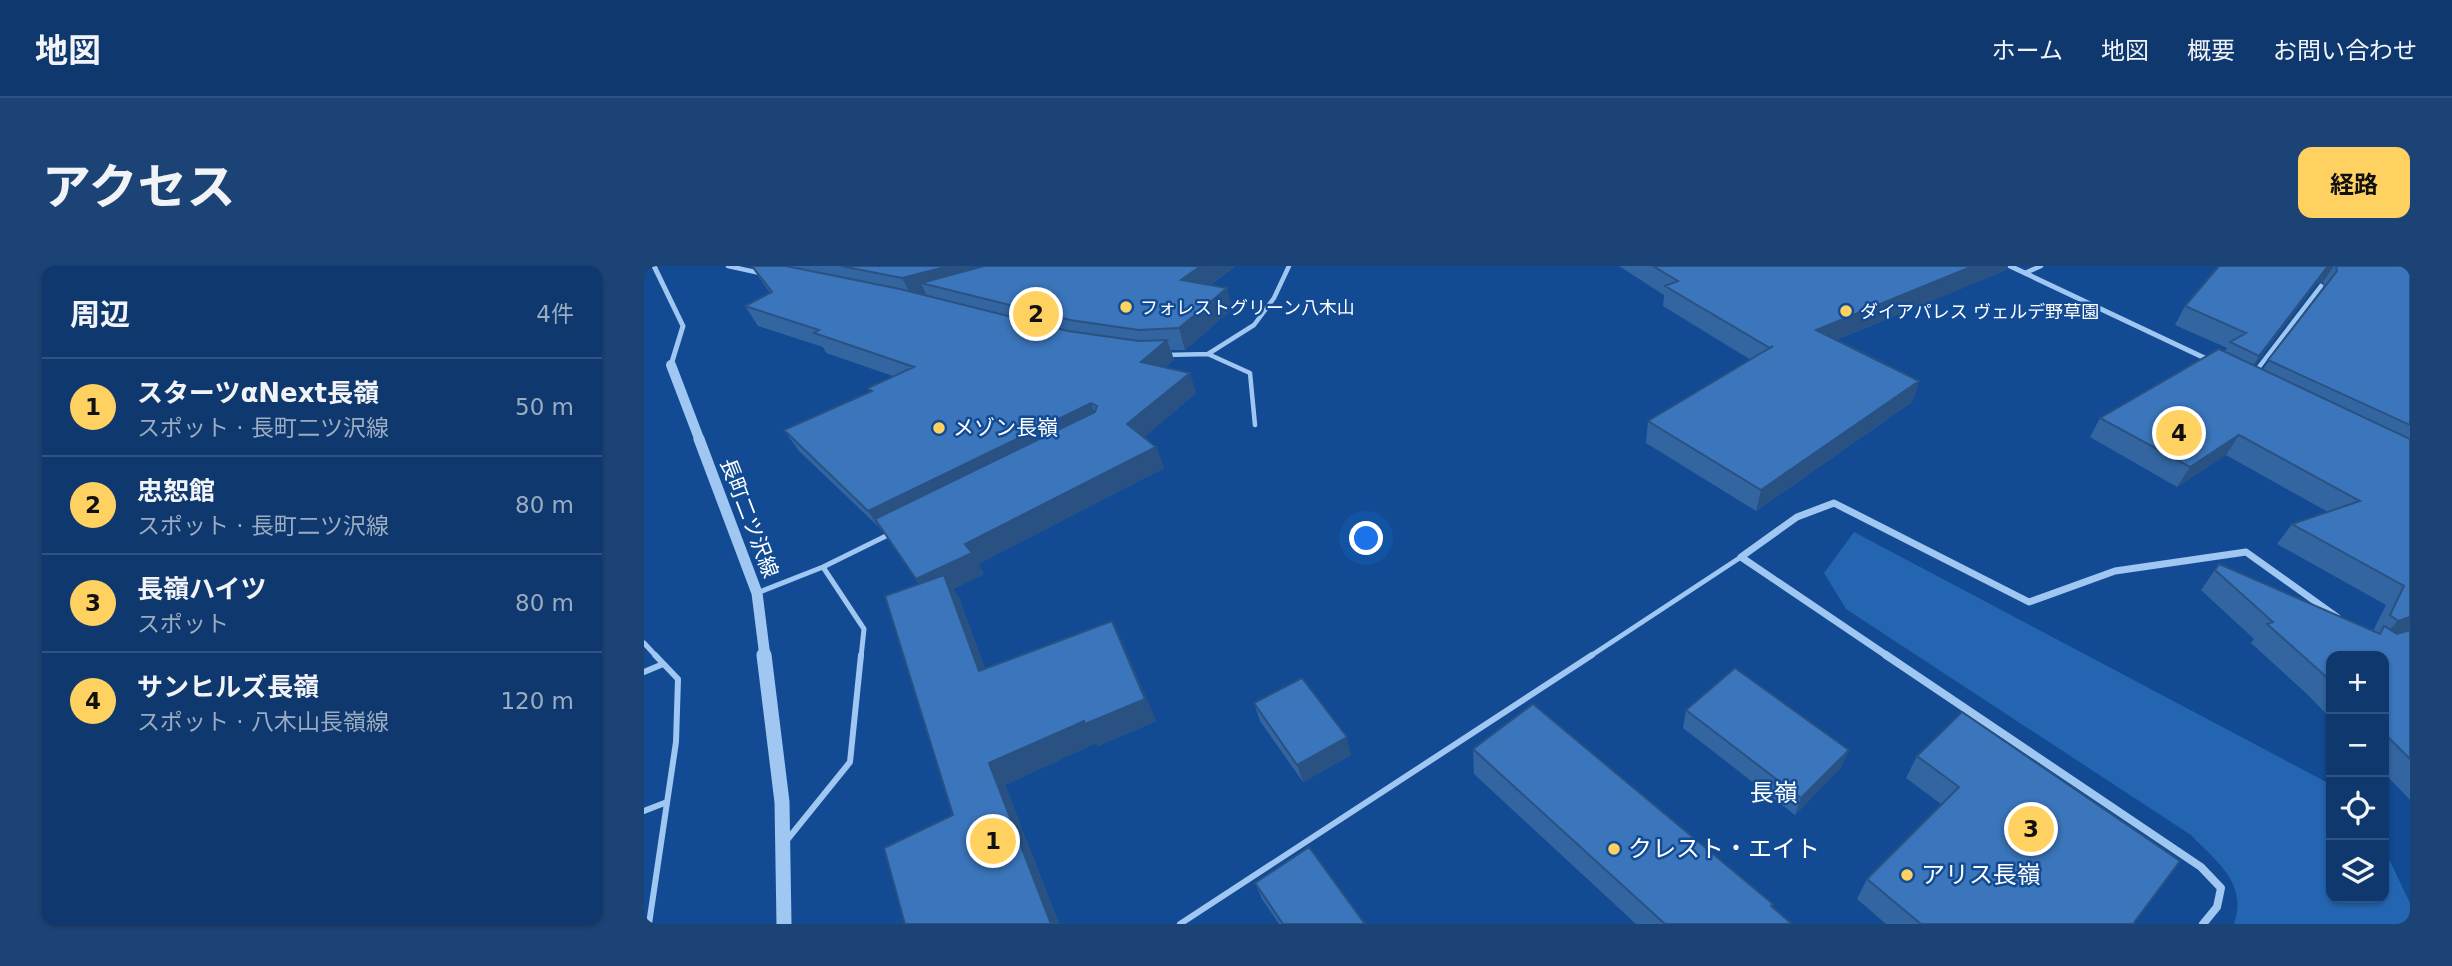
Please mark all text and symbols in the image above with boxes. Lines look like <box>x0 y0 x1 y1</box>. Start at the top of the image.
text: 地図 <box>35 31 101 70</box>
text: ホーム <box>1992 37 2063 65</box>
text: 地図 <box>2101 37 2149 65</box>
text: 概要 <box>2187 37 2235 65</box>
text: お問い合わせ <box>2273 37 2417 65</box>
button: 経路 <box>2298 147 2410 218</box>
text: アクセス <box>42 159 236 216</box>
pin: 2 <box>1013 288 1059 340</box>
text: 周辺 <box>70 297 130 332</box>
place label: フォレストグリーン八木山 <box>1140 297 1355 318</box>
marker: フォレストグリーン八木山 <box>1118 299 1134 315</box>
text: 4件 <box>536 301 574 327</box>
place label: ダイアパレス ヴェルデ野草園 <box>1860 301 2099 322</box>
marker: ダイアパレス ヴェルデ野草園 <box>1838 303 1854 319</box>
text: スターツαNext長嶺 <box>137 378 379 408</box>
text: 1 <box>85 394 101 420</box>
text: 50 m <box>515 394 574 420</box>
pin: 4 <box>2156 407 2202 459</box>
text: スポット · 長町二ツ沢線 <box>137 415 389 441</box>
place label: メゾン長嶺 <box>953 416 1058 440</box>
marker: メゾン長嶺 <box>931 420 947 436</box>
street label: 長町二ツ沢線 <box>715 455 783 581</box>
text: 忠恕館 <box>137 476 215 506</box>
text: 2 <box>85 492 101 518</box>
text: 80 m <box>515 492 574 518</box>
text: スポット · 長町二ツ沢線 <box>137 513 389 539</box>
your location <box>1349 521 1383 555</box>
text: 長嶺ハイツ <box>137 574 266 604</box>
text: 3 <box>85 590 101 616</box>
text: 80 m <box>515 590 574 616</box>
text: スポット <box>137 611 229 637</box>
map controls <box>2326 651 2389 903</box>
button: + <box>2326 651 2389 714</box>
text: サンヒルズ長嶺 <box>137 672 319 702</box>
text: 4 <box>85 688 101 714</box>
text: 120 m <box>500 688 574 714</box>
text: スポット · 八木山長嶺線 <box>137 709 389 735</box>
button: − <box>2326 714 2389 777</box>
button: locate <box>2326 777 2389 840</box>
district label: 長嶺 <box>1750 779 1798 807</box>
pin: 3 <box>2008 803 2054 855</box>
pin: 1 <box>970 815 1016 867</box>
place label: クレスト・エイト <box>1628 835 1820 863</box>
button: layers <box>2326 840 2389 903</box>
marker: クレスト・エイト <box>1606 841 1622 857</box>
place label: アリス長嶺 <box>1921 861 2041 889</box>
marker: アリス長嶺 <box>1899 867 1915 883</box>

